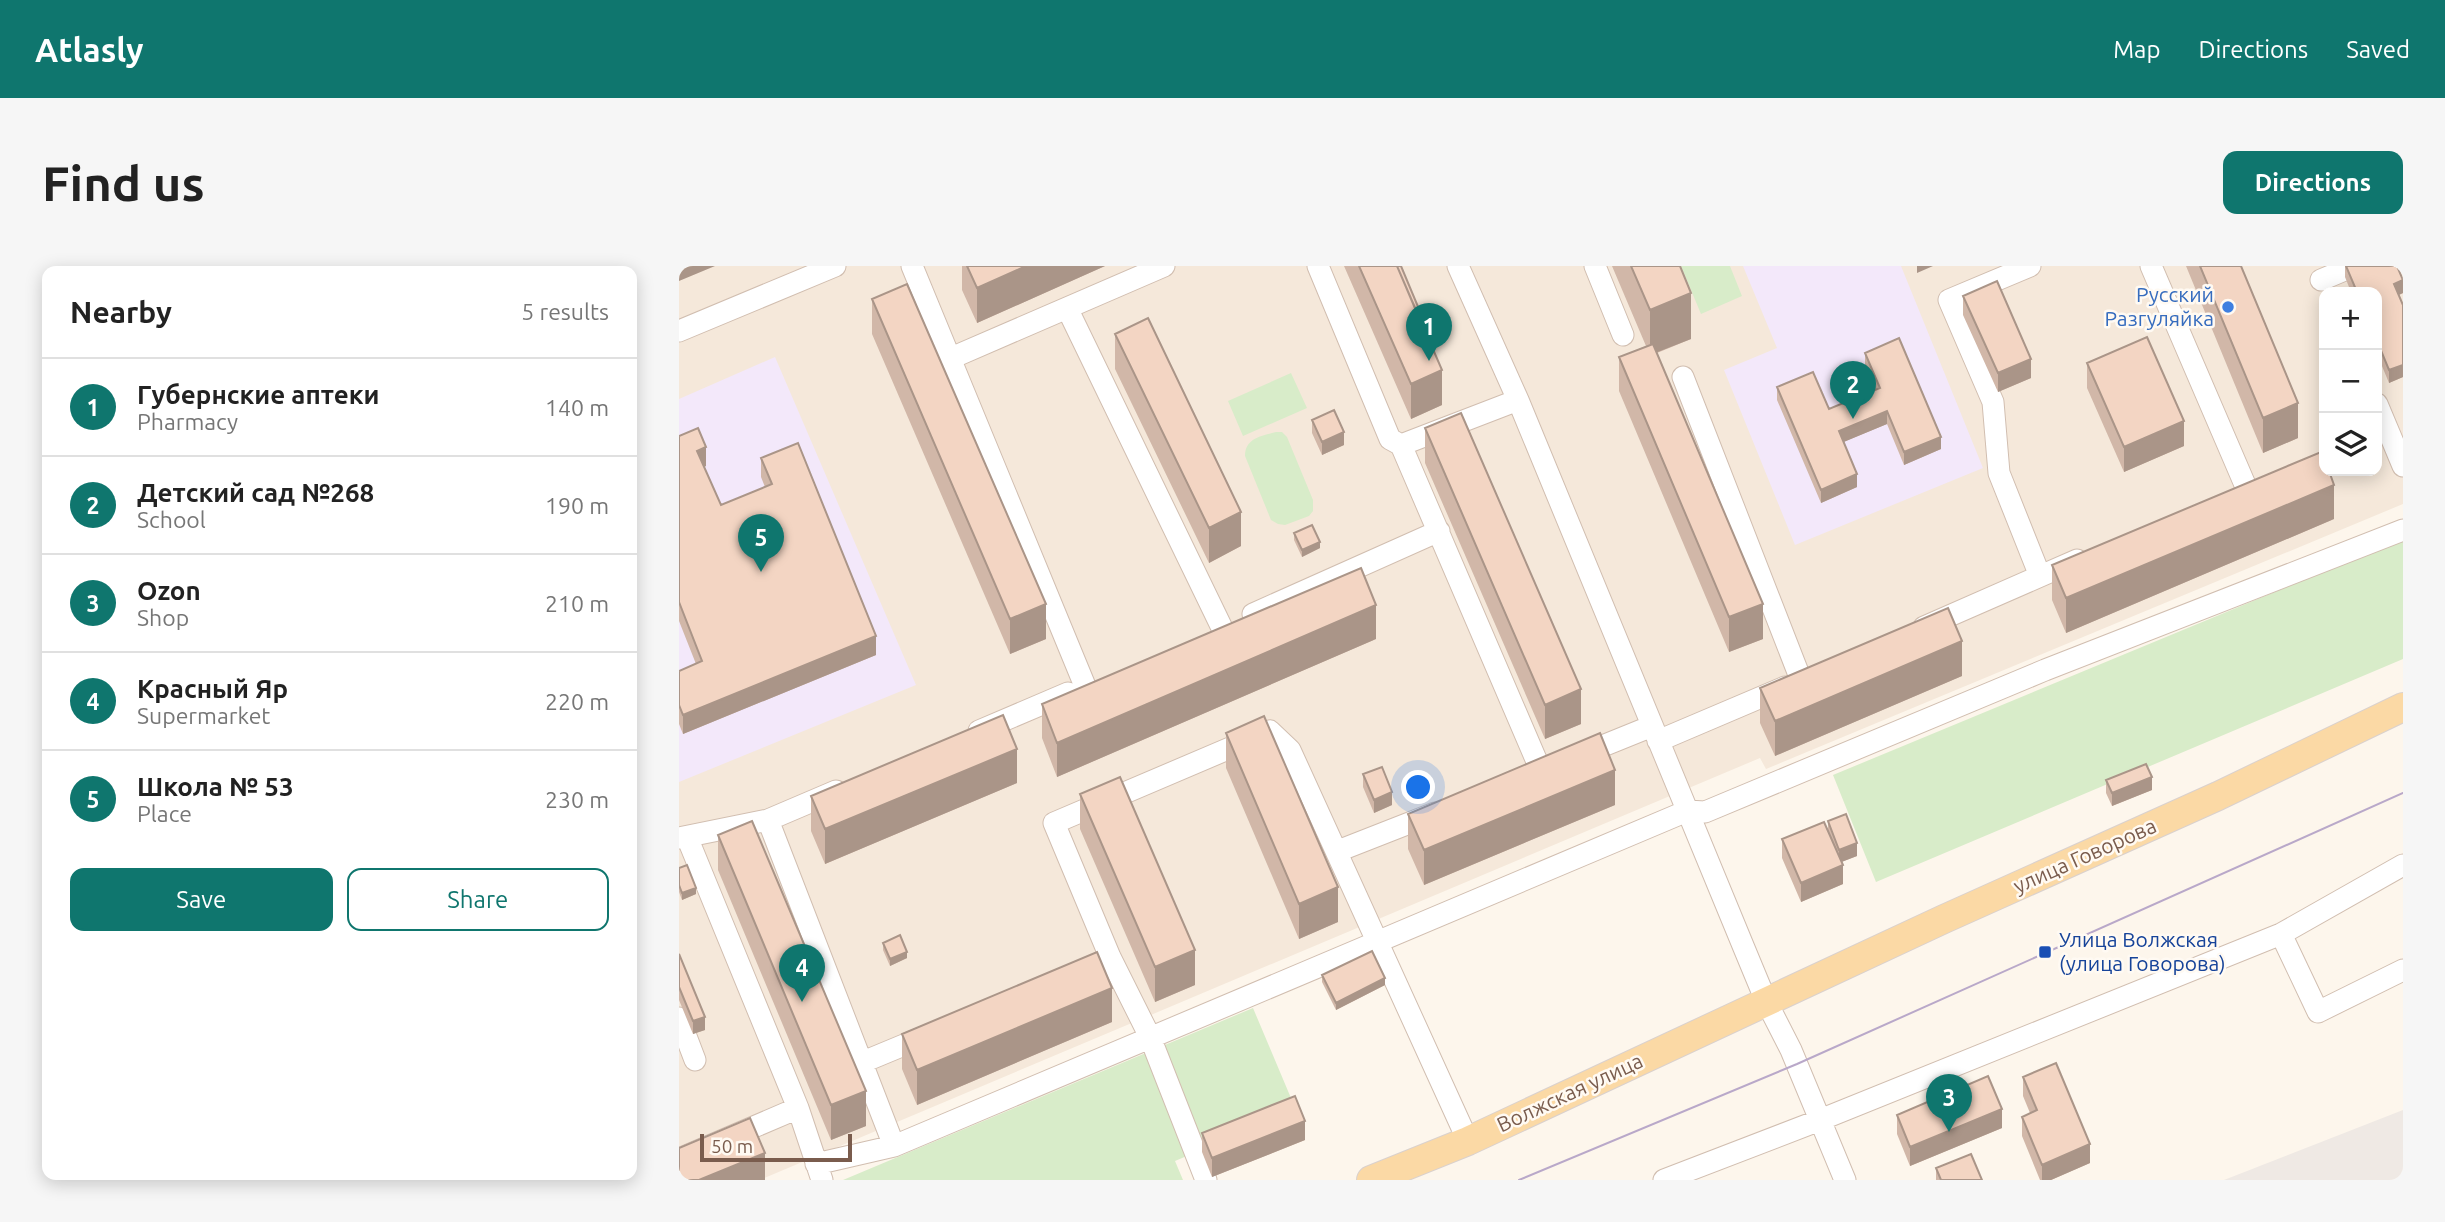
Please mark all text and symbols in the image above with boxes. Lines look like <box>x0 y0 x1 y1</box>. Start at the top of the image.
text: Atlasly <box>35 31 144 68</box>
text: Map <box>2113 36 2160 63</box>
text: Directions <box>2198 36 2308 63</box>
text: Saved <box>2346 36 2410 63</box>
button: Directions <box>2223 151 2403 214</box>
text: Find us <box>42 155 205 210</box>
place label: Русский Разгуляйка <box>2104 282 2214 330</box>
map controls <box>2319 287 2382 476</box>
button: + <box>2319 287 2382 350</box>
text: Nearby <box>70 295 172 329</box>
text: 5 results <box>521 299 609 324</box>
marker: Русский Разгуляйка <box>2220 299 2236 315</box>
pin: 1 <box>1406 303 1452 361</box>
button: − <box>2319 350 2382 413</box>
pin: 2 <box>1830 361 1876 419</box>
text: Губернские аптеки <box>137 380 380 409</box>
text: 1 <box>87 395 99 420</box>
text: 140 m <box>545 395 609 420</box>
text: Pharmacy <box>137 409 238 434</box>
button: layers <box>2319 413 2382 476</box>
text: Детский сад №268 <box>137 478 374 507</box>
text: 2 <box>87 493 99 518</box>
text: 190 m <box>545 493 609 518</box>
text: School <box>137 507 206 532</box>
pin: 5 <box>738 514 784 572</box>
text: Ozon <box>137 576 201 605</box>
text: 3 <box>87 591 99 616</box>
text: 210 m <box>545 591 609 616</box>
text: Shop <box>137 605 189 630</box>
text: Красный Яр <box>137 674 288 703</box>
text: 4 <box>87 689 99 714</box>
text: 220 m <box>545 689 609 714</box>
text: Supermarket <box>137 703 270 728</box>
your location <box>1401 770 1435 804</box>
text: Школа № 53 <box>137 772 294 801</box>
text: 5 <box>87 787 99 812</box>
text: 230 m <box>545 787 609 812</box>
text: Place <box>137 801 192 826</box>
street label: улица Говорова <box>2009 813 2160 897</box>
button: Save <box>70 868 333 931</box>
button: Share <box>347 868 609 931</box>
place label: Улица Волжская (улица Говорова) <box>2059 927 2226 975</box>
pin: 4 <box>779 944 825 1002</box>
marker: Улица Волжская (улица Говорова) <box>2037 944 2053 960</box>
street label: Волжская улица <box>1493 1048 1646 1136</box>
pin: 3 <box>1926 1074 1972 1132</box>
scale bar <box>700 1131 852 1163</box>
text: 50 m <box>711 1135 753 1157</box>

